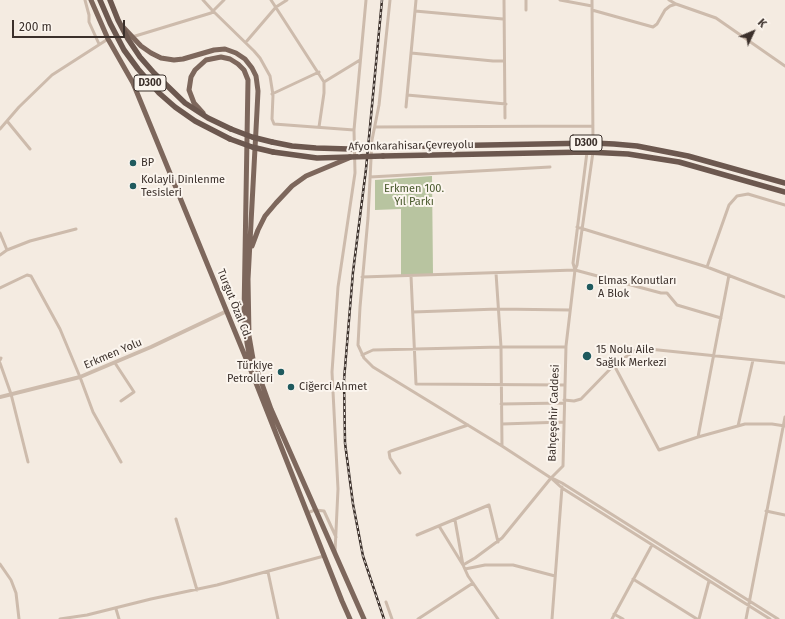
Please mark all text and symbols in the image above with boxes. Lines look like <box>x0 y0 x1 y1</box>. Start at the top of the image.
scale bar <box>14 12 127 38</box>
north arrow <box>733 12 773 52</box>
text: K <box>755 16 769 30</box>
text: 200 m <box>19 20 52 34</box>
road number: D300 <box>134 75 166 91</box>
road number: D300 <box>570 135 602 151</box>
street label: Afyonkarahisar Çevreyolu <box>348 138 474 154</box>
place label: BP <box>141 156 154 170</box>
marker: BP <box>128 158 138 168</box>
place label: Kolayli Dinlenme Tesisleri <box>141 173 225 199</box>
marker: Kolayli Dinlenme Tesisleri <box>128 181 138 191</box>
park label: Erkmen 100. Yıl Parkı <box>384 182 444 208</box>
street label: Turgut Özal Cd. <box>214 267 254 341</box>
place label: Elmas Konutları A Blok <box>598 274 676 300</box>
marker: Elmas Konutları A Blok <box>585 282 595 292</box>
street label: Erkmen Yolu <box>82 336 144 372</box>
place label: 15 Nolu Aile Sağlık Merkezi <box>596 343 667 369</box>
marker: 15 Nolu Aile Sağlık Merkezi <box>581 350 593 362</box>
place label: Türkiye Petrolleri <box>227 359 273 385</box>
street label: Bahçeşehir Caddesi <box>546 364 562 462</box>
marker: Türkiye Petrolleri <box>276 367 286 377</box>
place label: Ciğerci Ahmet <box>299 380 367 394</box>
marker: Ciğerci Ahmet <box>286 382 296 392</box>

